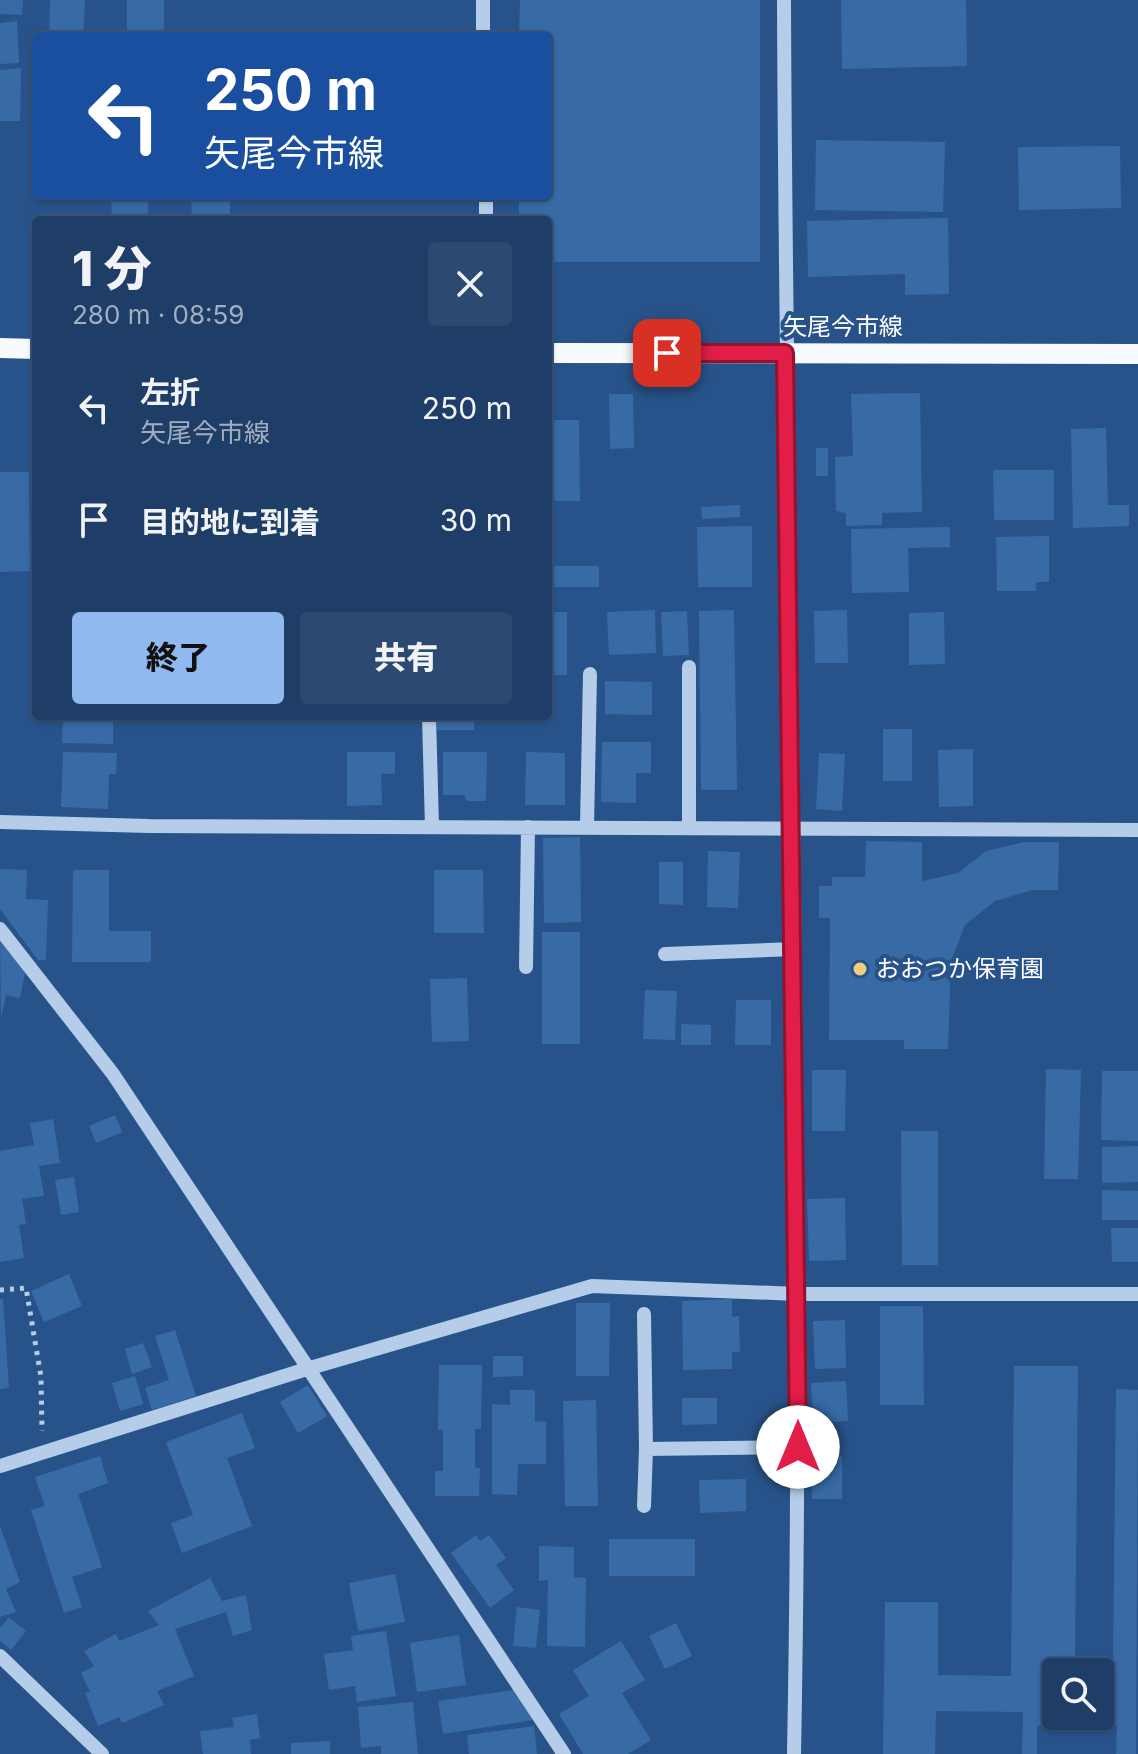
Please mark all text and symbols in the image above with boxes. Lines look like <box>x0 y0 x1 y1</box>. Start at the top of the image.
text: 250 m <box>204 56 377 124</box>
icon: left <box>72 64 176 168</box>
text: 矢尾今市線 <box>204 131 384 175</box>
text: 1 分 <box>72 239 152 298</box>
button: close <box>428 242 512 326</box>
text: 280 m · 08:59 <box>72 299 244 330</box>
street label: 矢尾今市線 <box>783 312 903 341</box>
pin <box>633 319 701 387</box>
icon: arrive <box>645 331 689 375</box>
text: 左折 <box>140 374 200 410</box>
icon: left <box>72 386 116 430</box>
text: 250 m <box>422 390 512 426</box>
text: 矢尾今市線 <box>140 417 270 448</box>
icon: arrive <box>72 498 116 542</box>
text: 30 m <box>440 502 512 538</box>
text: 目的地に到着 <box>140 504 320 540</box>
button: 終了 <box>72 612 284 704</box>
button: 共有 <box>300 612 512 704</box>
place label: おおつか保育園 <box>876 954 1044 983</box>
marker: おおつか保育園 <box>851 960 869 978</box>
position arrow <box>756 1405 840 1489</box>
map controls <box>1042 1658 1114 1730</box>
button: search <box>1042 1658 1114 1730</box>

